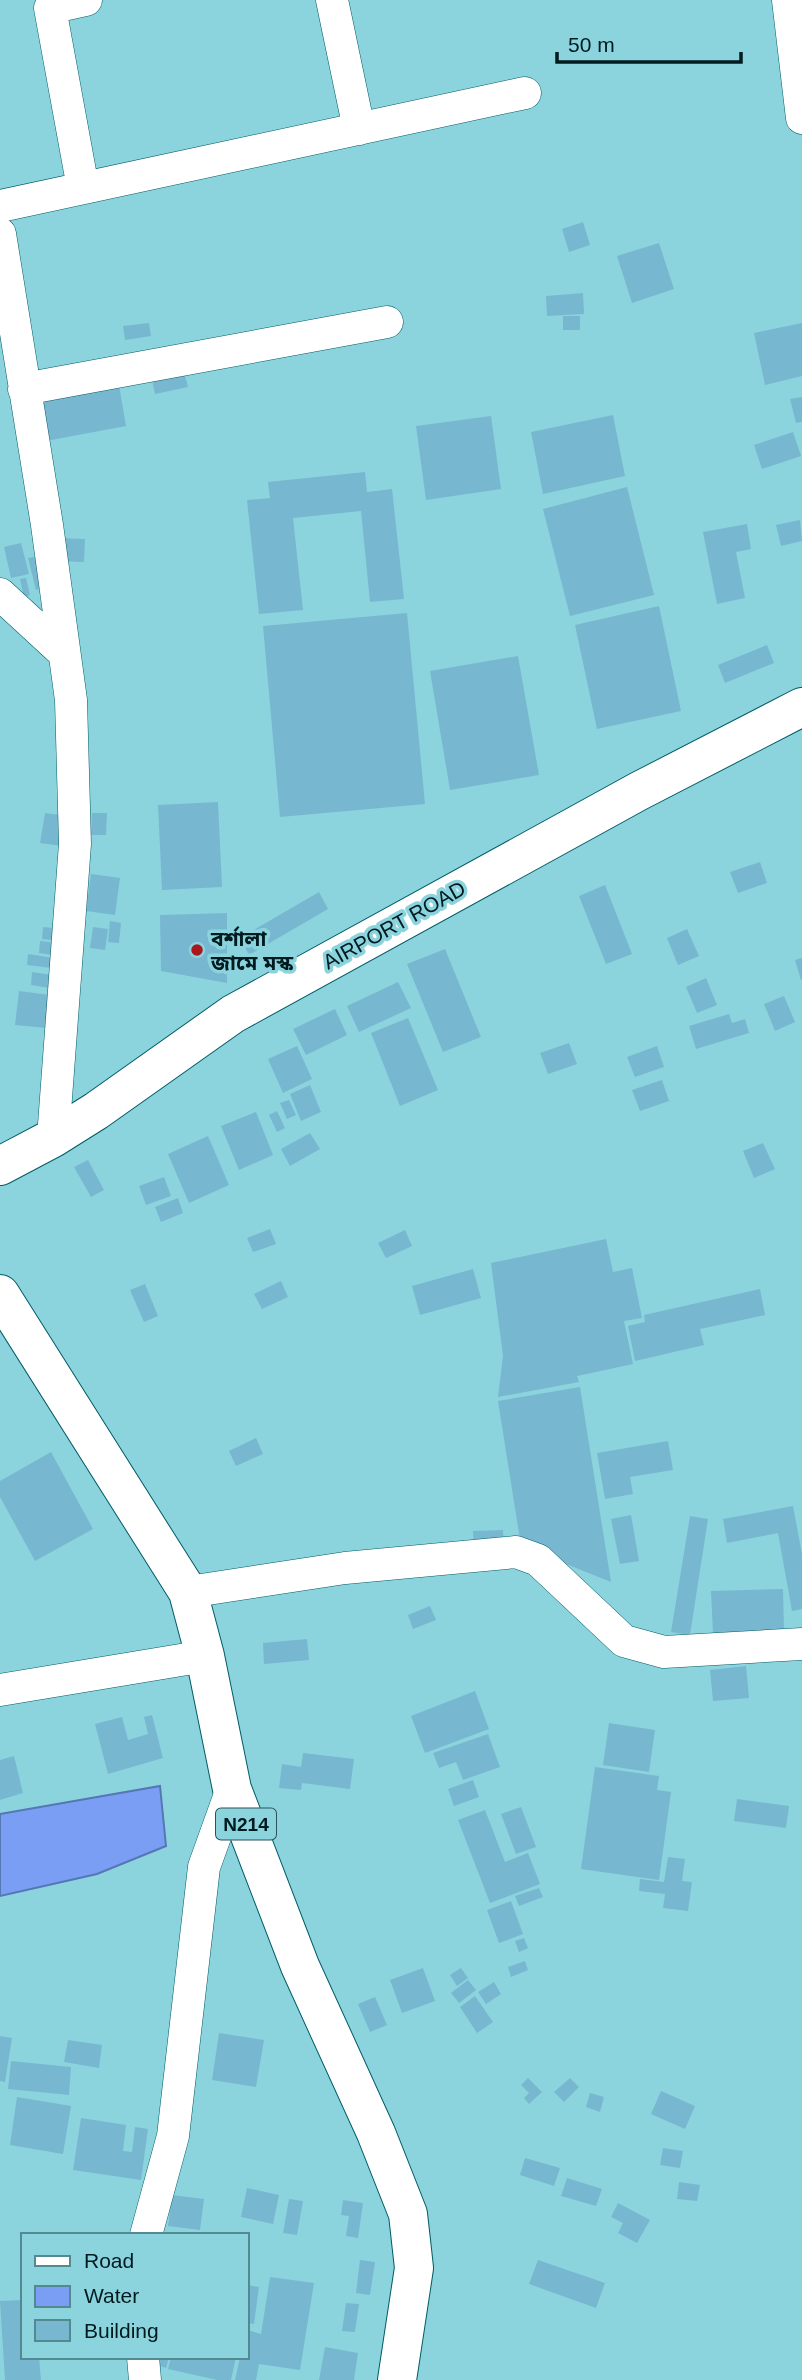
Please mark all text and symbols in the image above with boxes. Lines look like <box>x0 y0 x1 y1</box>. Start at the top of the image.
scale bar <box>557 21 741 65</box>
text: 50 m <box>568 33 615 56</box>
street label: AIRPORT ROAD <box>319 876 469 974</box>
place label: বর্শালা জামে মস্ক <box>210 926 294 974</box>
marker: বর্শালা জামে মস্ক <box>189 942 205 958</box>
road number: N214 <box>216 1808 276 1840</box>
legend <box>21 2233 248 2359</box>
text: Road <box>84 2249 134 2272</box>
text: Water <box>84 2284 139 2307</box>
text: Building <box>84 2319 159 2342</box>

